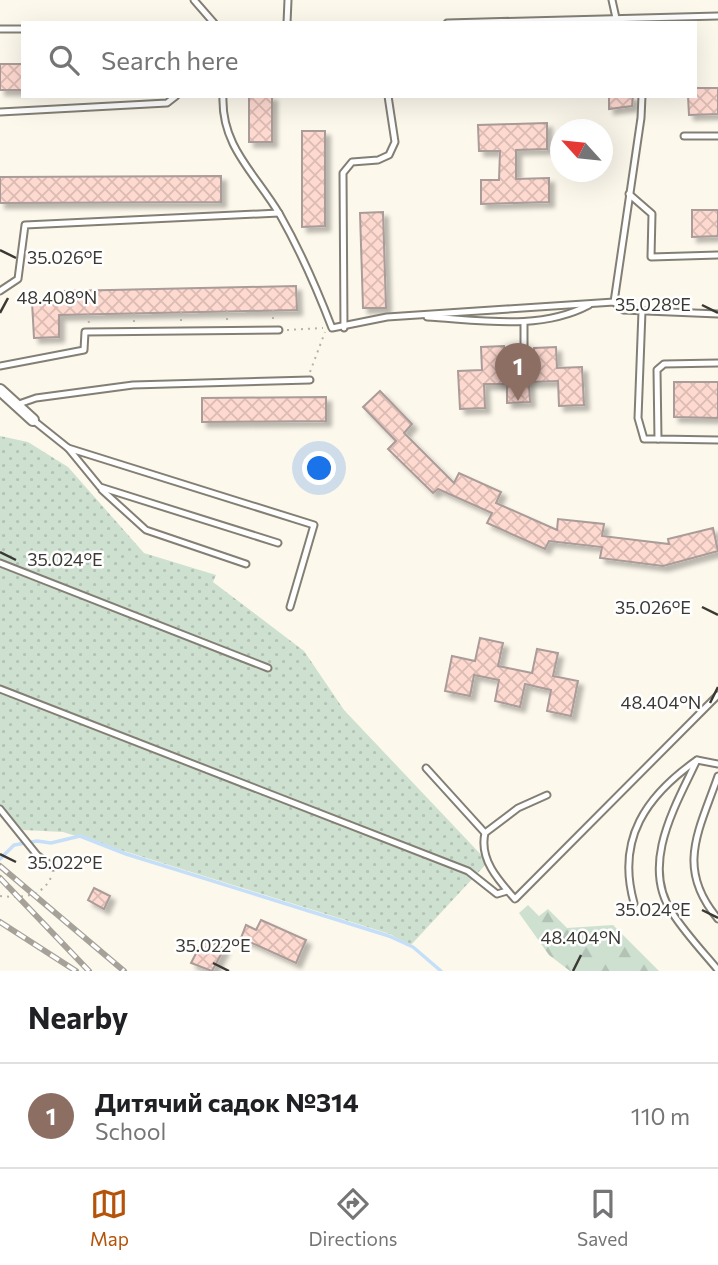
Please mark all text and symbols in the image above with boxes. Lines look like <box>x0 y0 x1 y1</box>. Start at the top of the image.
search box <box>21 21 697 98</box>
icon: search <box>45 41 83 79</box>
text: Search here <box>101 44 239 75</box>
north arrow <box>550 119 613 182</box>
text: 35.026°E <box>27 246 103 268</box>
text: 48.408°N <box>17 286 97 308</box>
text: 35.028°E <box>615 293 691 315</box>
pin: 1 <box>495 343 541 401</box>
your location <box>302 451 336 485</box>
text: 35.024°E <box>27 548 103 570</box>
text: 35.026°E <box>615 596 691 618</box>
text: 48.404°N <box>621 691 701 713</box>
text: 35.022°E <box>27 851 103 873</box>
text: 35.024°E <box>615 898 691 920</box>
text: 48.404°N <box>541 926 621 948</box>
text: 35.022°E <box>175 934 251 956</box>
text: Nearby <box>28 998 128 1035</box>
text: Дитячий садок №314 <box>95 1086 359 1117</box>
text: 1 <box>46 1102 56 1130</box>
text: 110 m <box>631 1102 690 1130</box>
text: School <box>95 1117 166 1145</box>
tab: Map <box>90 1185 129 1250</box>
tab: Directions <box>308 1185 398 1250</box>
tab: Saved <box>577 1185 628 1250</box>

